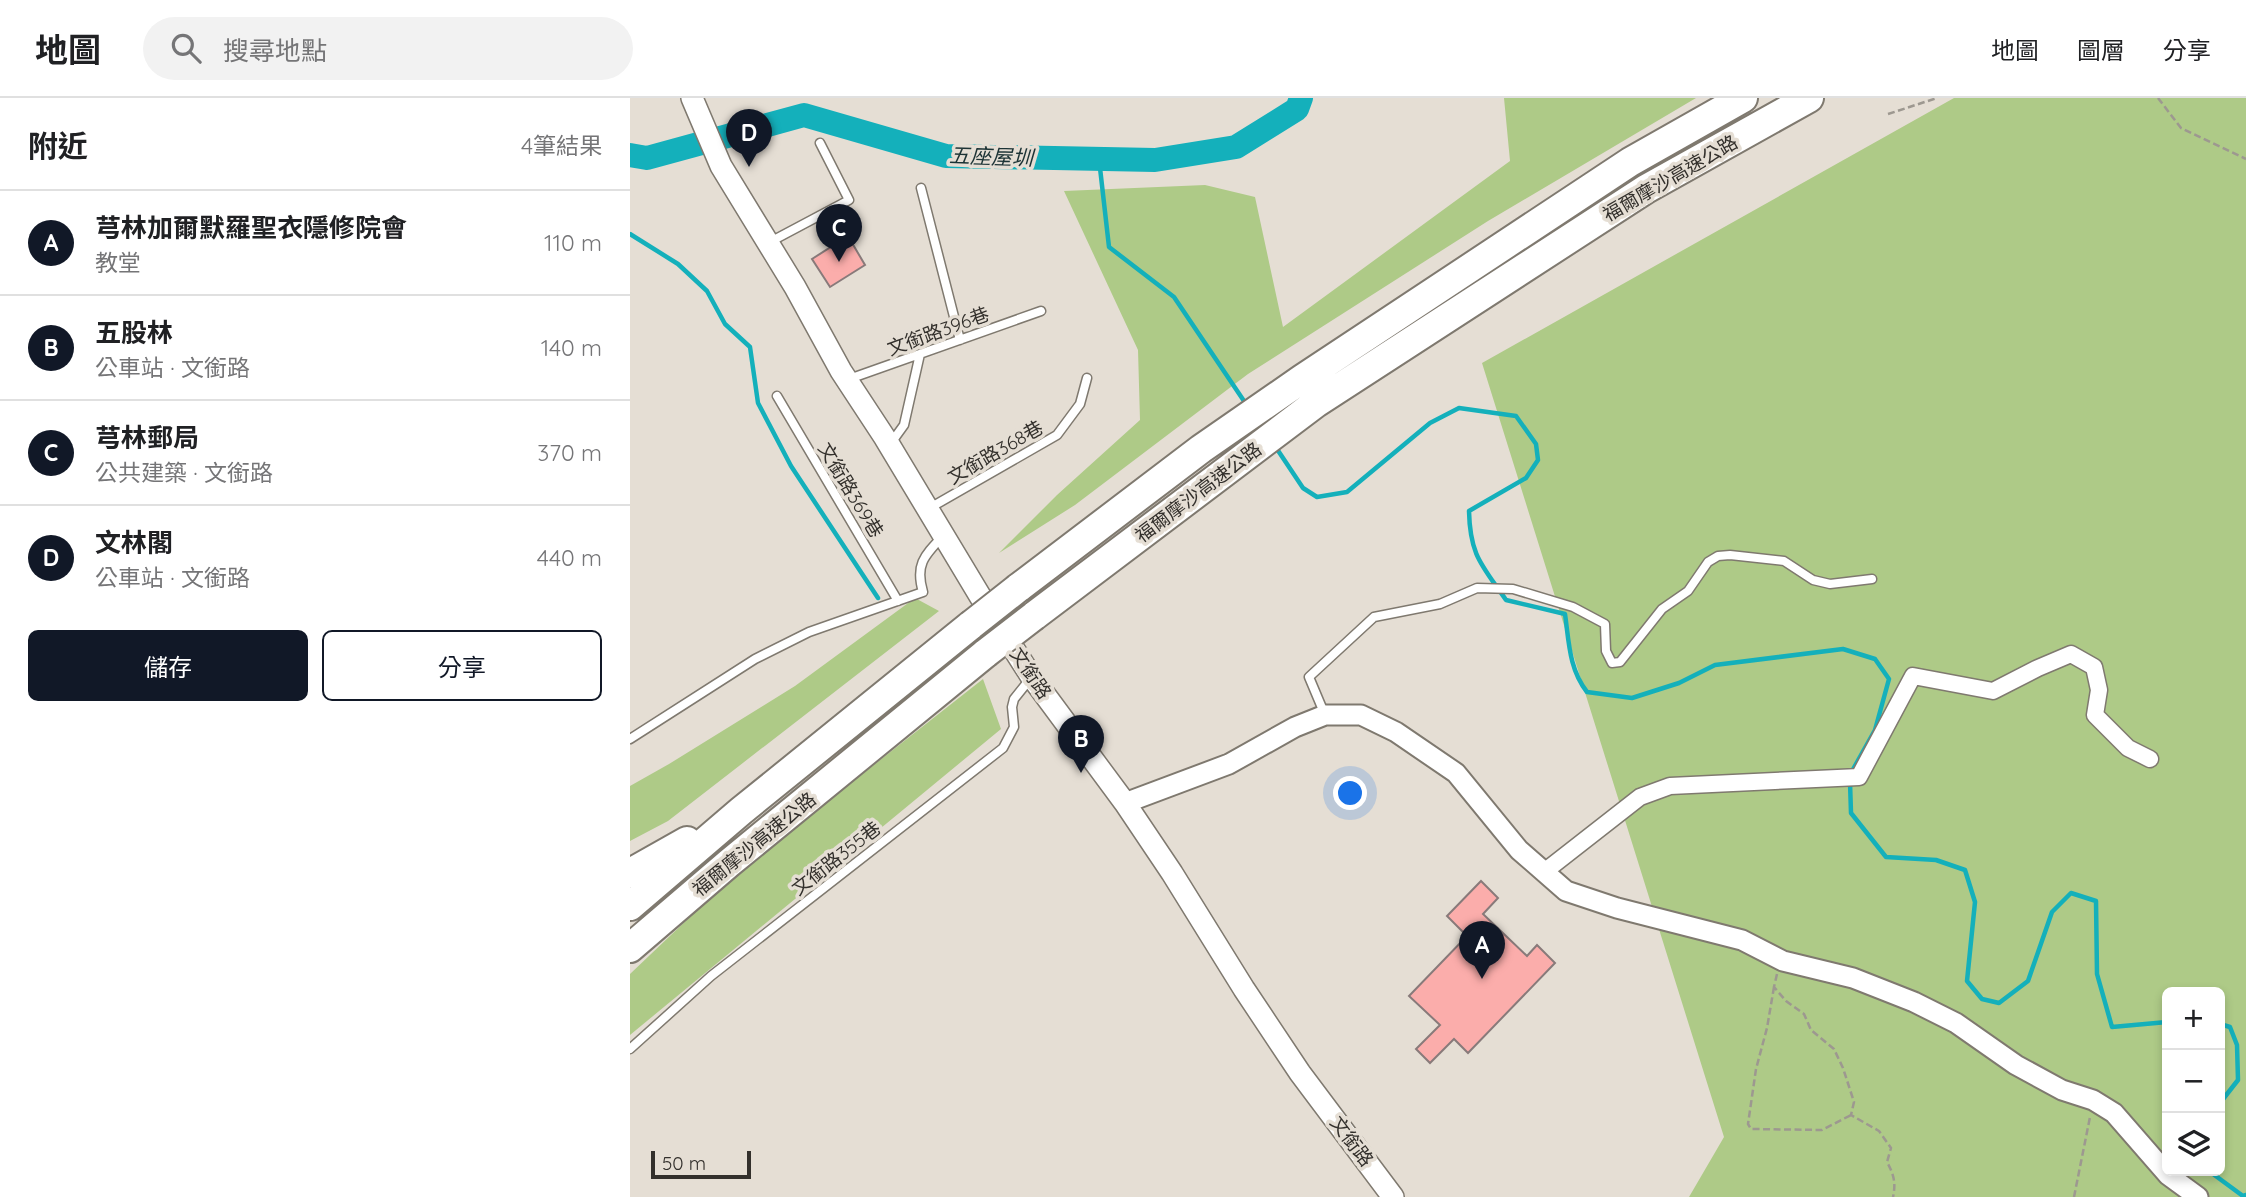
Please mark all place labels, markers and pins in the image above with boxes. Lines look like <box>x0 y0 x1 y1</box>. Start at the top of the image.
pin: D <box>726 109 772 167</box>
pin: C <box>816 204 862 262</box>
pin: B <box>1058 715 1104 773</box>
pin: A <box>1459 921 1505 979</box>

